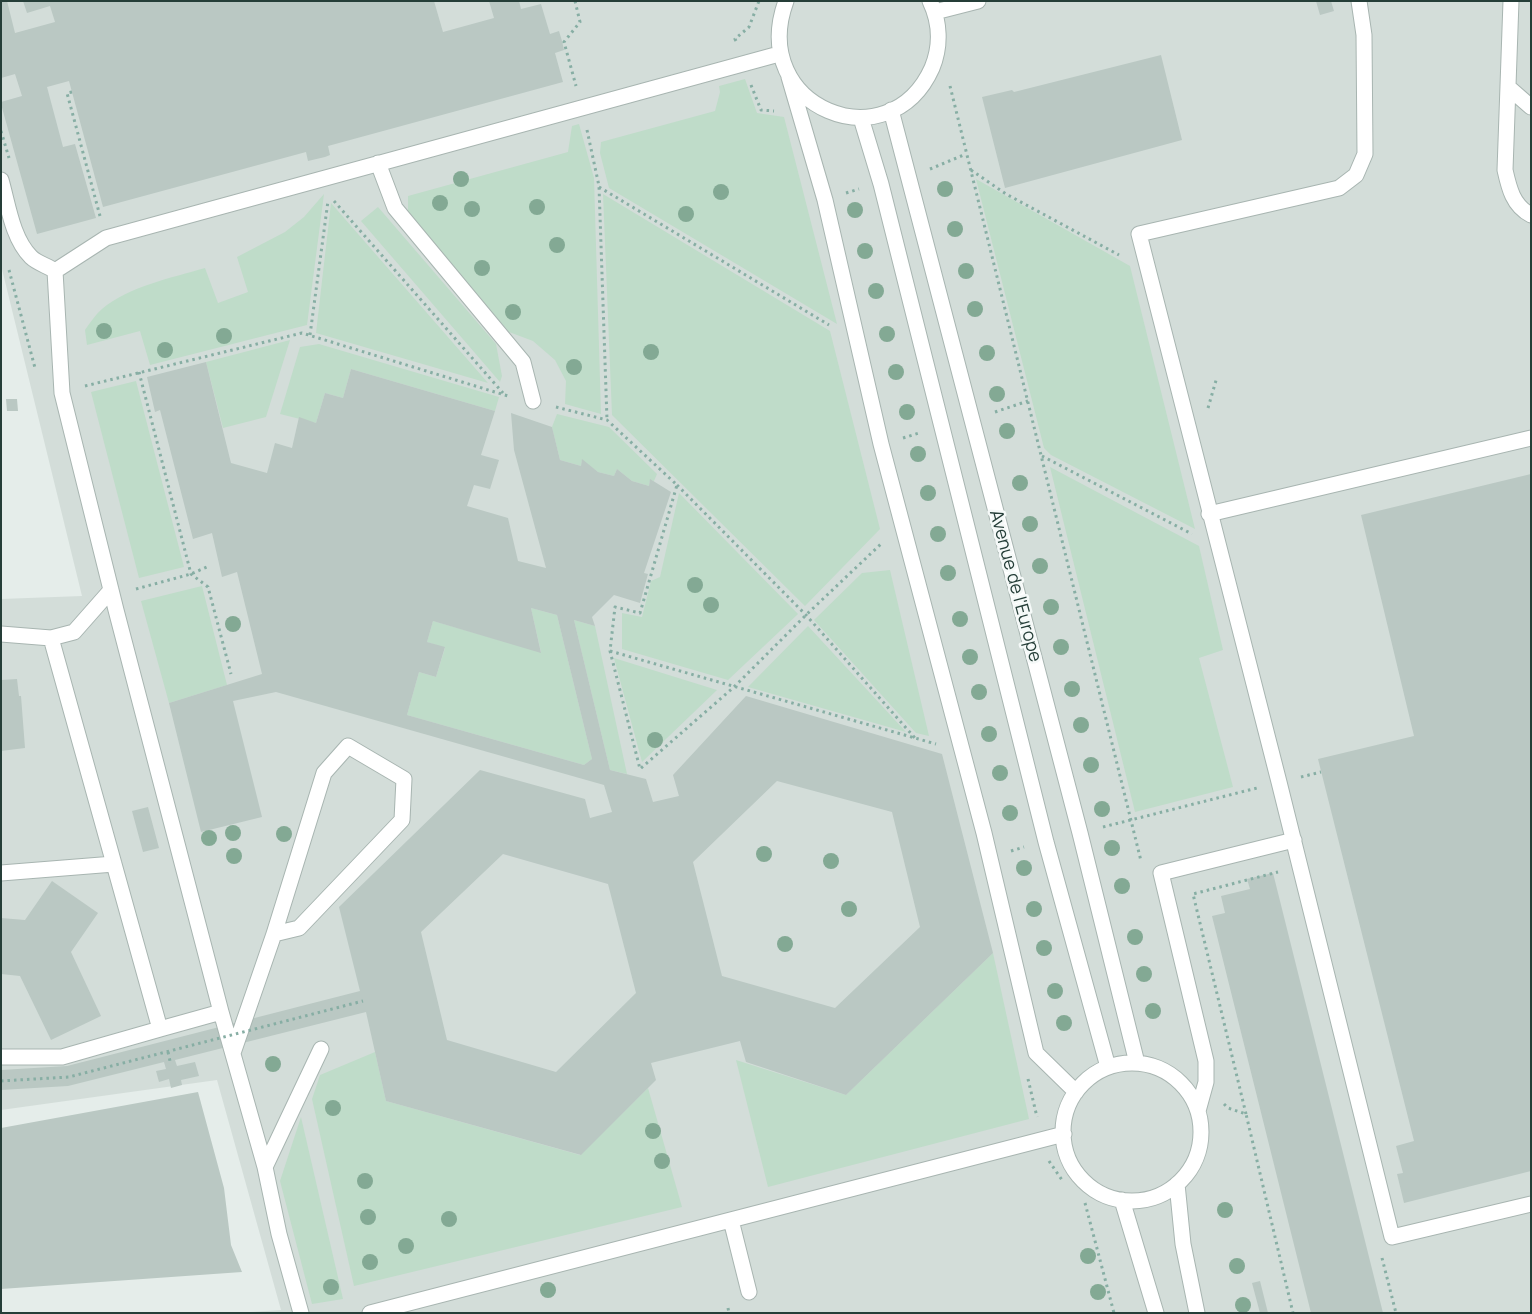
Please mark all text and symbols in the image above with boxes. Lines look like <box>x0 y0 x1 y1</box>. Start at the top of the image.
street label: Avenue de l'Europe <box>984 508 1046 664</box>

